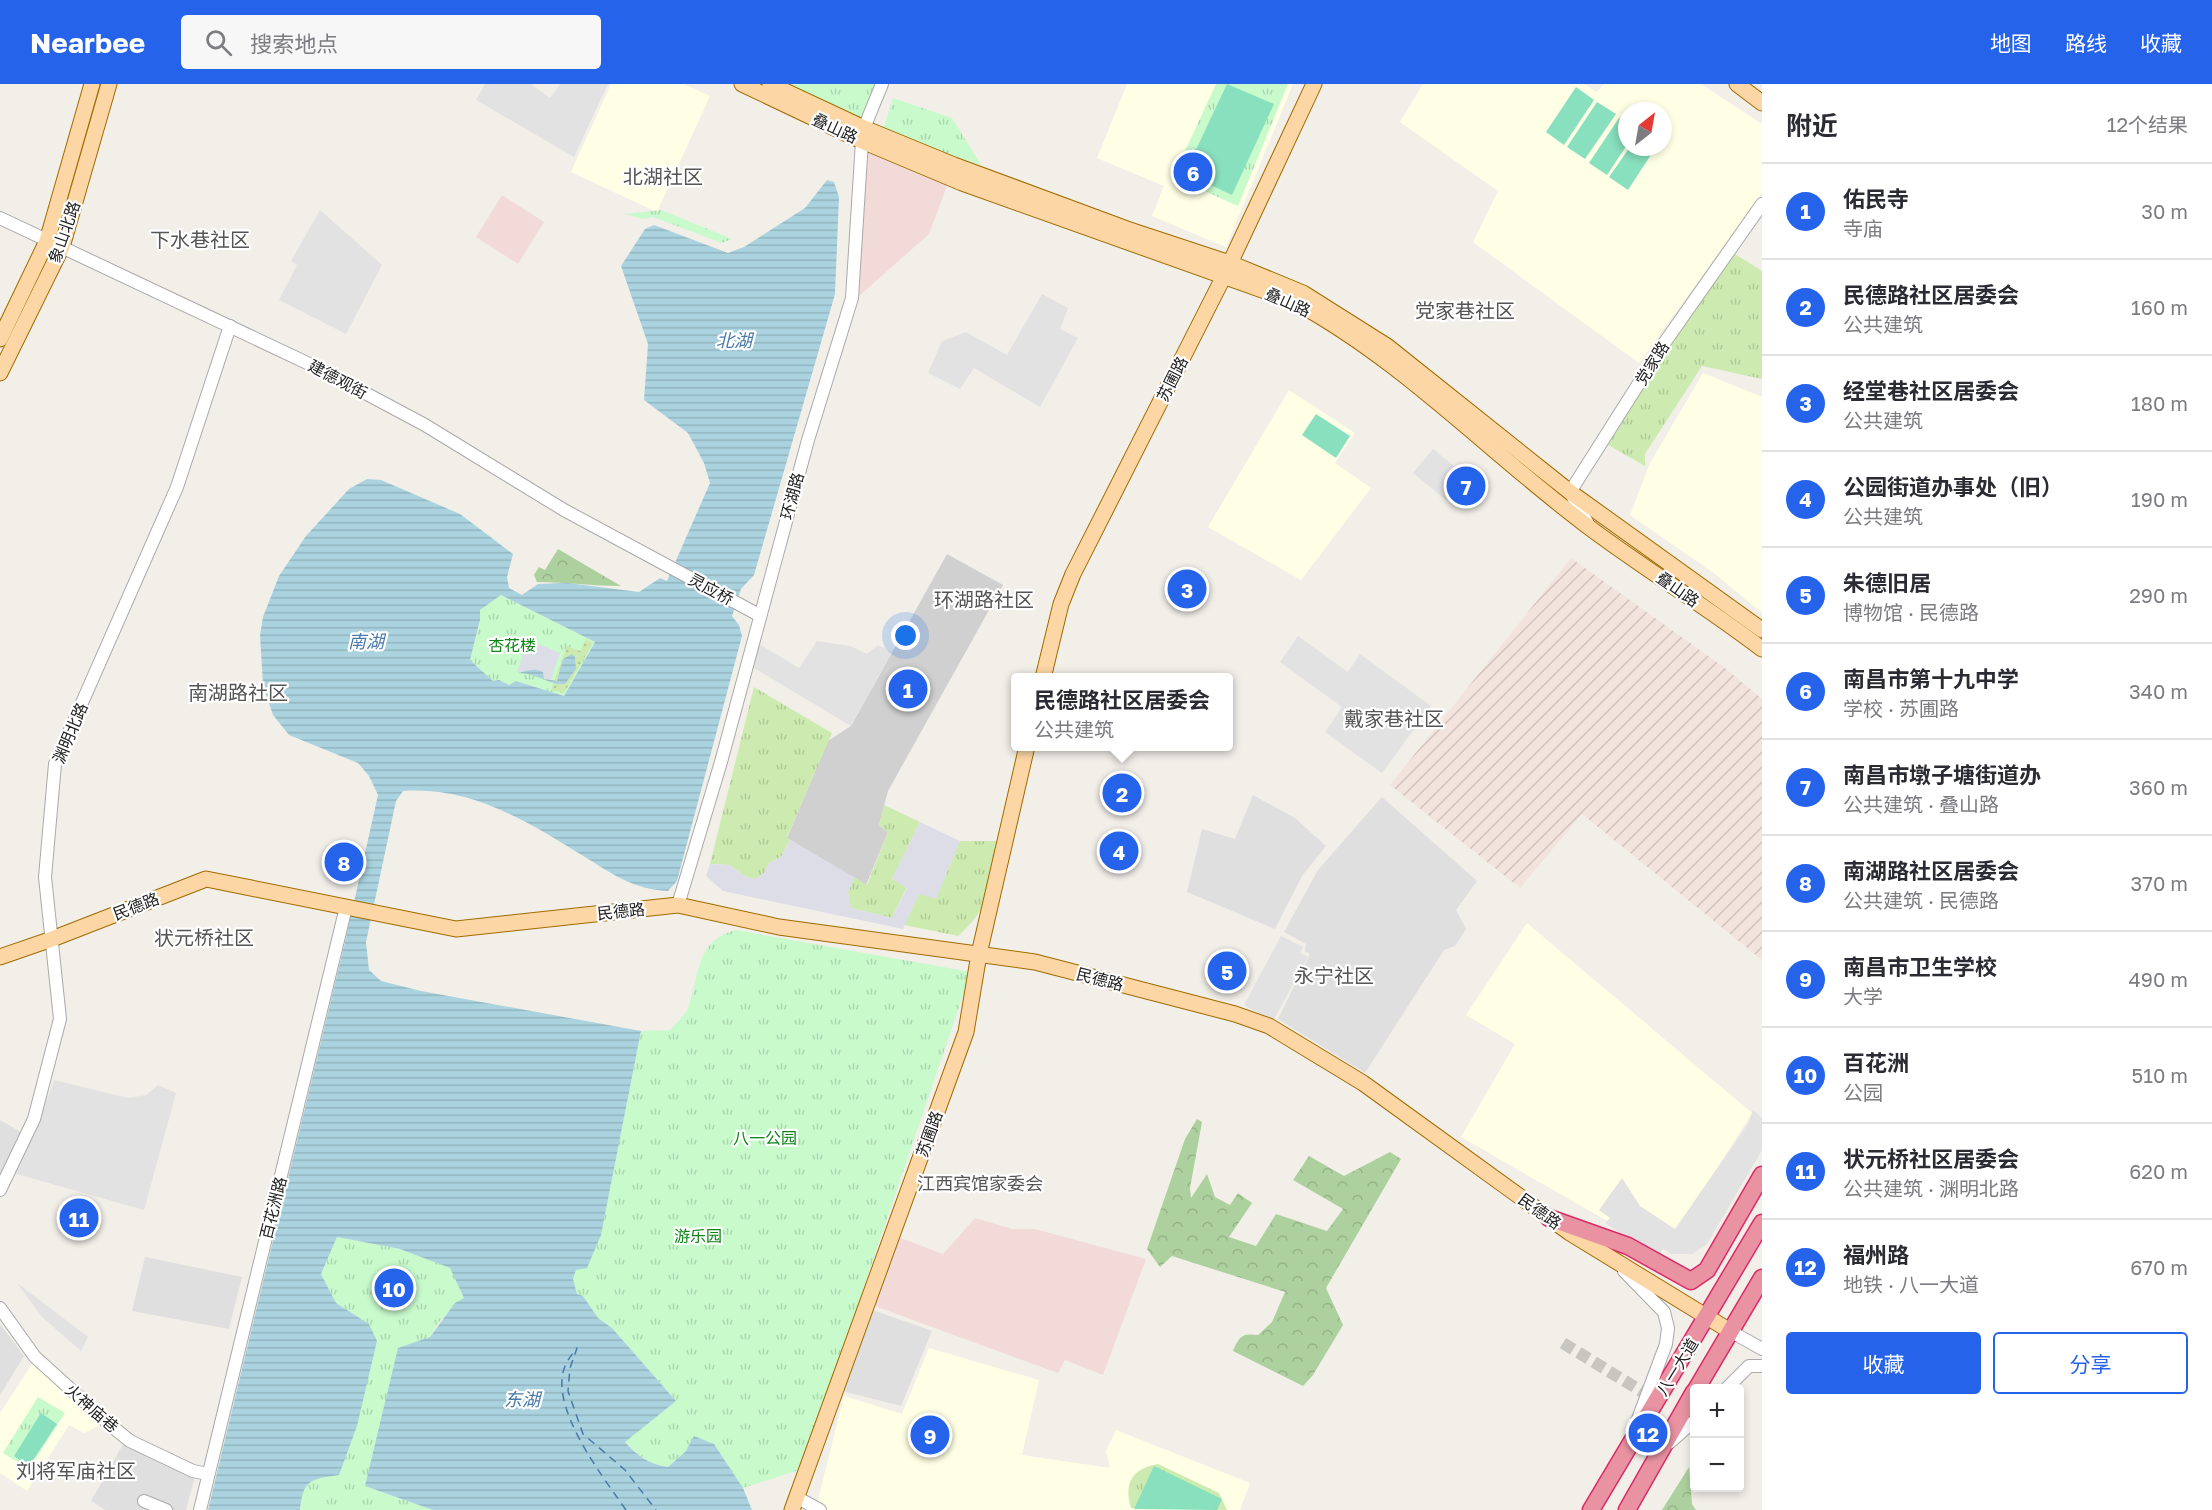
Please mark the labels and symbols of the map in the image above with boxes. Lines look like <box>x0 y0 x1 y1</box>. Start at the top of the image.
north arrow <box>1618 102 1672 156</box>
street label: 叠山路 <box>809 109 861 147</box>
pin: 6 <box>1174 150 1212 194</box>
district label: 北湖社区 <box>623 164 703 188</box>
street label: 象山北路 <box>44 198 84 266</box>
district label: 下水巷社区 <box>150 227 250 251</box>
street label: 叠山路 <box>1262 283 1314 321</box>
district label: 党家巷社区 <box>1415 298 1515 322</box>
water label: 北湖 <box>716 329 755 351</box>
street label: 党家路 <box>1631 337 1673 389</box>
street label: 苏圃路 <box>1152 353 1192 405</box>
street label: 建德观街 <box>305 355 371 403</box>
pin: 7 <box>1446 464 1486 508</box>
street label: 环湖路 <box>776 470 808 522</box>
pin: 3 <box>1168 566 1206 612</box>
street label: 叠山路 <box>1653 567 1703 611</box>
street label: 灵应桥 <box>685 569 737 609</box>
district label: 环湖路社区 <box>934 587 1034 611</box>
your location <box>891 621 920 650</box>
water label: 南湖 <box>348 630 387 652</box>
park label: 杏花楼 <box>488 635 536 655</box>
pin: 1 <box>888 666 928 712</box>
district label: 南湖路社区 <box>188 680 288 704</box>
street label: 渊明北路 <box>48 700 92 766</box>
district label: 戴家巷社区 <box>1344 706 1444 730</box>
pin: 2 <box>1102 770 1142 816</box>
pin: 4 <box>1100 828 1138 873</box>
pin: 8 <box>324 840 364 884</box>
street label: 民德路 <box>110 888 162 924</box>
street label: 民德路 <box>596 899 646 923</box>
district label: 状元桥社区 <box>154 925 254 949</box>
pin: 5 <box>1208 948 1246 994</box>
street label: 民德路 <box>1074 963 1126 995</box>
district label: 永宁社区 <box>1294 963 1374 987</box>
street label: 苏圃路 <box>911 1108 947 1160</box>
park label: 八一公园 <box>733 1128 797 1148</box>
district label: 江西宾馆家委会 <box>917 1172 1043 1194</box>
street label: 百花洲路 <box>256 1175 290 1241</box>
street label: 民德路 <box>1515 1189 1565 1233</box>
pin: 11 <box>60 1196 98 1240</box>
park label: 游乐园 <box>674 1226 722 1246</box>
pin: 10 <box>374 1266 414 1310</box>
street label: 八一大道 <box>1652 1335 1702 1399</box>
street label: 火神庙巷 <box>61 1379 123 1437</box>
water label: 东湖 <box>504 1388 543 1410</box>
pin: 12 <box>1628 1410 1668 1456</box>
pin: 9 <box>910 1412 950 1458</box>
district label: 刘将军庙社区 <box>16 1458 136 1482</box>

